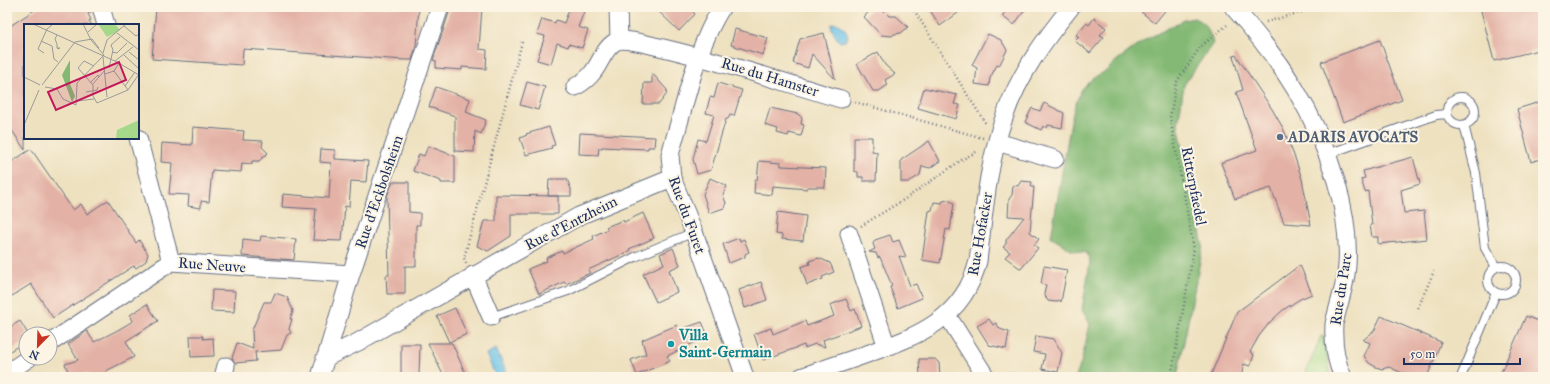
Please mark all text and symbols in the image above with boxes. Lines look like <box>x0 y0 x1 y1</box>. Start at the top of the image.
inset map <box>24 24 139 139</box>
street label: Rue du Hamster <box>719 54 821 101</box>
place label: ADARIS AVOCATS <box>1287 128 1418 146</box>
marker: ADARIS AVOCATS <box>1275 132 1285 142</box>
street label: Rue d'Eckbolsheim <box>351 133 407 251</box>
street label: Ritterpfaedel <box>1178 145 1211 228</box>
street label: Rue du Furet <box>665 174 710 257</box>
street label: Rue Hofacker <box>964 190 996 277</box>
street label: Rue d'Entzheim <box>522 192 621 254</box>
street label: Rue du Parc <box>1326 251 1356 327</box>
street label: Rue Neuve <box>178 254 246 276</box>
north arrow <box>18 326 58 366</box>
place label: Villa Saint-Germain <box>678 326 773 361</box>
marker: Villa Saint-Germain <box>666 339 676 349</box>
scale bar <box>1404 340 1520 366</box>
text: N <box>27 347 41 363</box>
text: 50 m <box>1410 347 1435 361</box>

